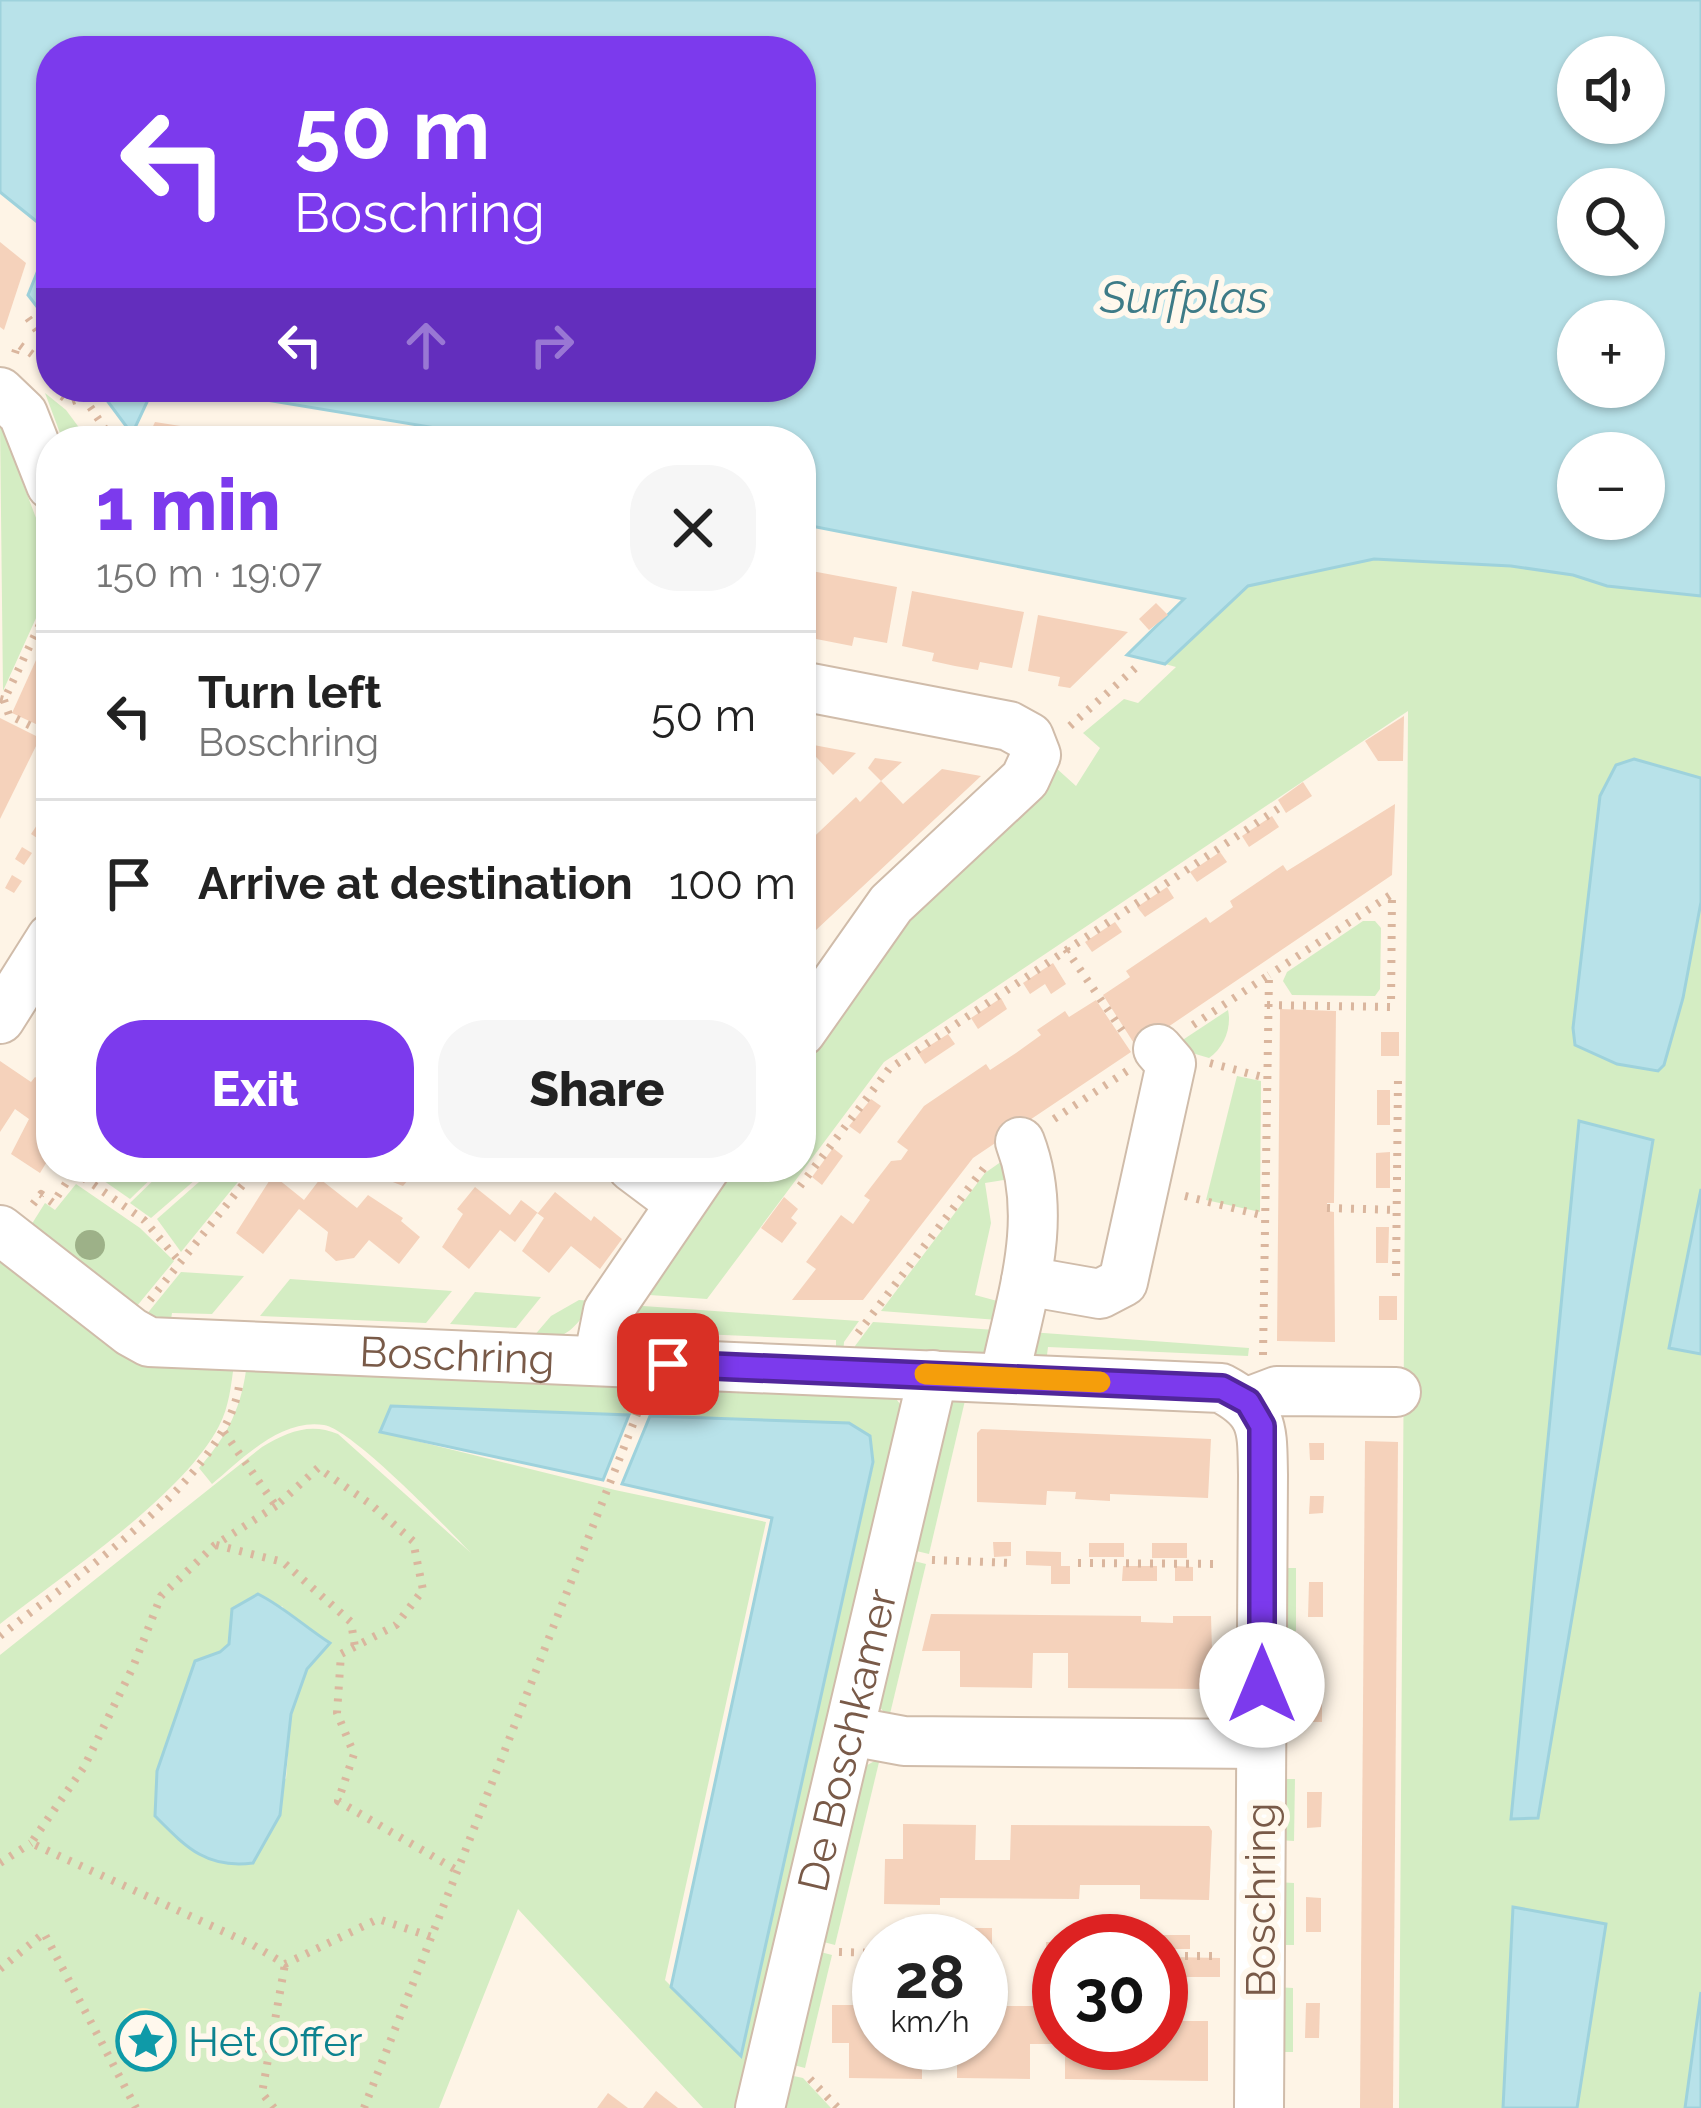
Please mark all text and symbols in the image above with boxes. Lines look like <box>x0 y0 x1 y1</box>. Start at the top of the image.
map controls <box>1557 36 1665 540</box>
button: sound <box>1557 36 1665 144</box>
text: 50 m <box>294 80 490 179</box>
icon: left <box>96 84 252 240</box>
button: search <box>1557 168 1665 276</box>
text: Boschring <box>294 181 545 245</box>
water label: Surfplas <box>1099 271 1268 324</box>
button: + <box>1557 300 1665 408</box>
icon: left <box>267 312 333 378</box>
icon: ahead <box>393 312 459 378</box>
icon: right <box>519 312 585 378</box>
button: − <box>1557 432 1665 540</box>
text: 1 min <box>96 462 281 547</box>
button: close <box>630 465 756 591</box>
text: 150 m · 19:07 <box>96 550 322 596</box>
text: Turn left <box>198 666 381 719</box>
icon: left <box>96 683 162 749</box>
text: 50 m <box>651 689 756 742</box>
text: Boschring <box>198 719 379 765</box>
icon: arrive <box>96 851 162 917</box>
text: Arrive at destination <box>198 857 633 910</box>
text: 100 m <box>669 857 796 910</box>
button: Exit <box>96 1020 414 1158</box>
button: Share <box>438 1020 756 1158</box>
pin <box>617 1313 719 1415</box>
street label: Boschring <box>359 1327 556 1384</box>
icon: arrive <box>635 1331 701 1397</box>
street label: De Boschkamer <box>788 1584 907 1896</box>
position arrow <box>1199 1622 1325 1748</box>
street label: Boschring <box>1236 1802 1285 1998</box>
speed limit sign: 30 <box>1032 1914 1188 2070</box>
text: 28 <box>895 1942 965 2012</box>
text: km/h <box>890 2004 970 2039</box>
place icon: Het Offer <box>115 2010 177 2072</box>
place label: Het Offer <box>188 2017 363 2066</box>

